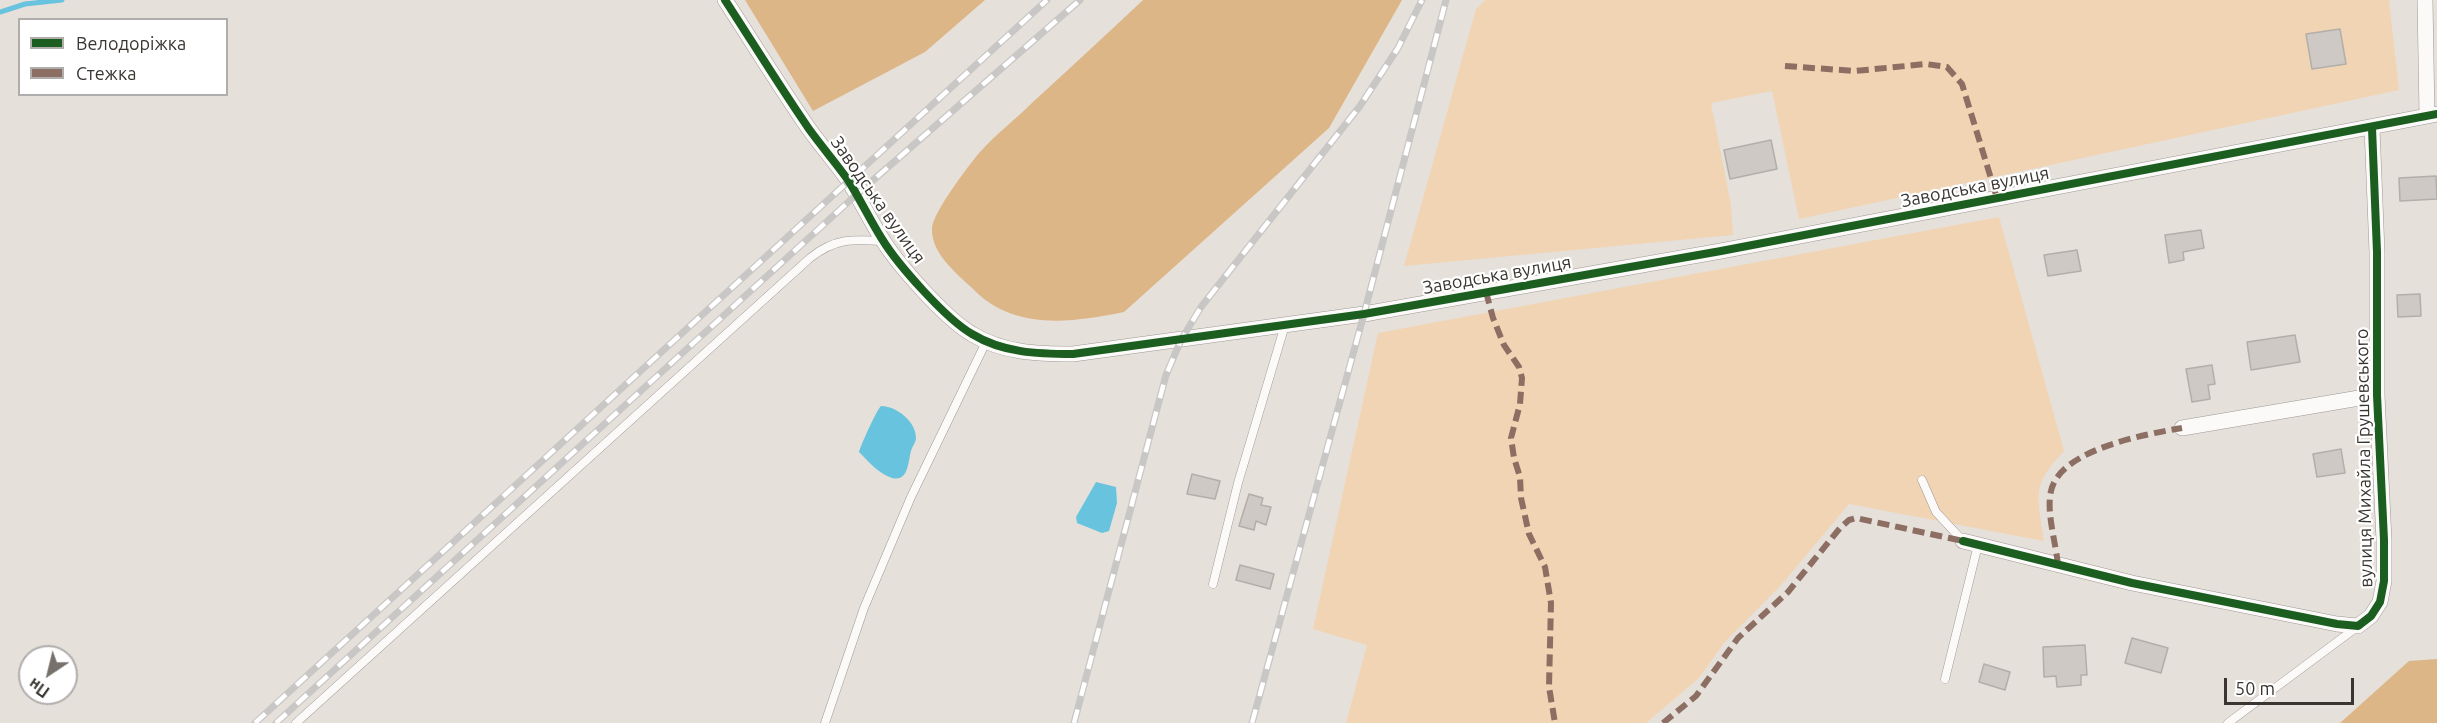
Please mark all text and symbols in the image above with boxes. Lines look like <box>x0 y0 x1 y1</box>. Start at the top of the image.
legend <box>18 18 228 96</box>
text: Велодоріжка <box>76 33 186 53</box>
text: Стежка <box>76 63 136 83</box>
street label: Заводська вулиця <box>826 132 930 268</box>
street label: Заводська вулиця <box>1899 162 2051 212</box>
street label: Заводська вулиця <box>1421 251 1573 299</box>
street label: вулиця Михайла Грушевського <box>2351 328 2377 588</box>
north arrow <box>18 645 78 705</box>
scale bar <box>2227 666 2358 704</box>
text: Пн <box>25 675 53 702</box>
text: 50 m <box>2235 678 2275 698</box>

